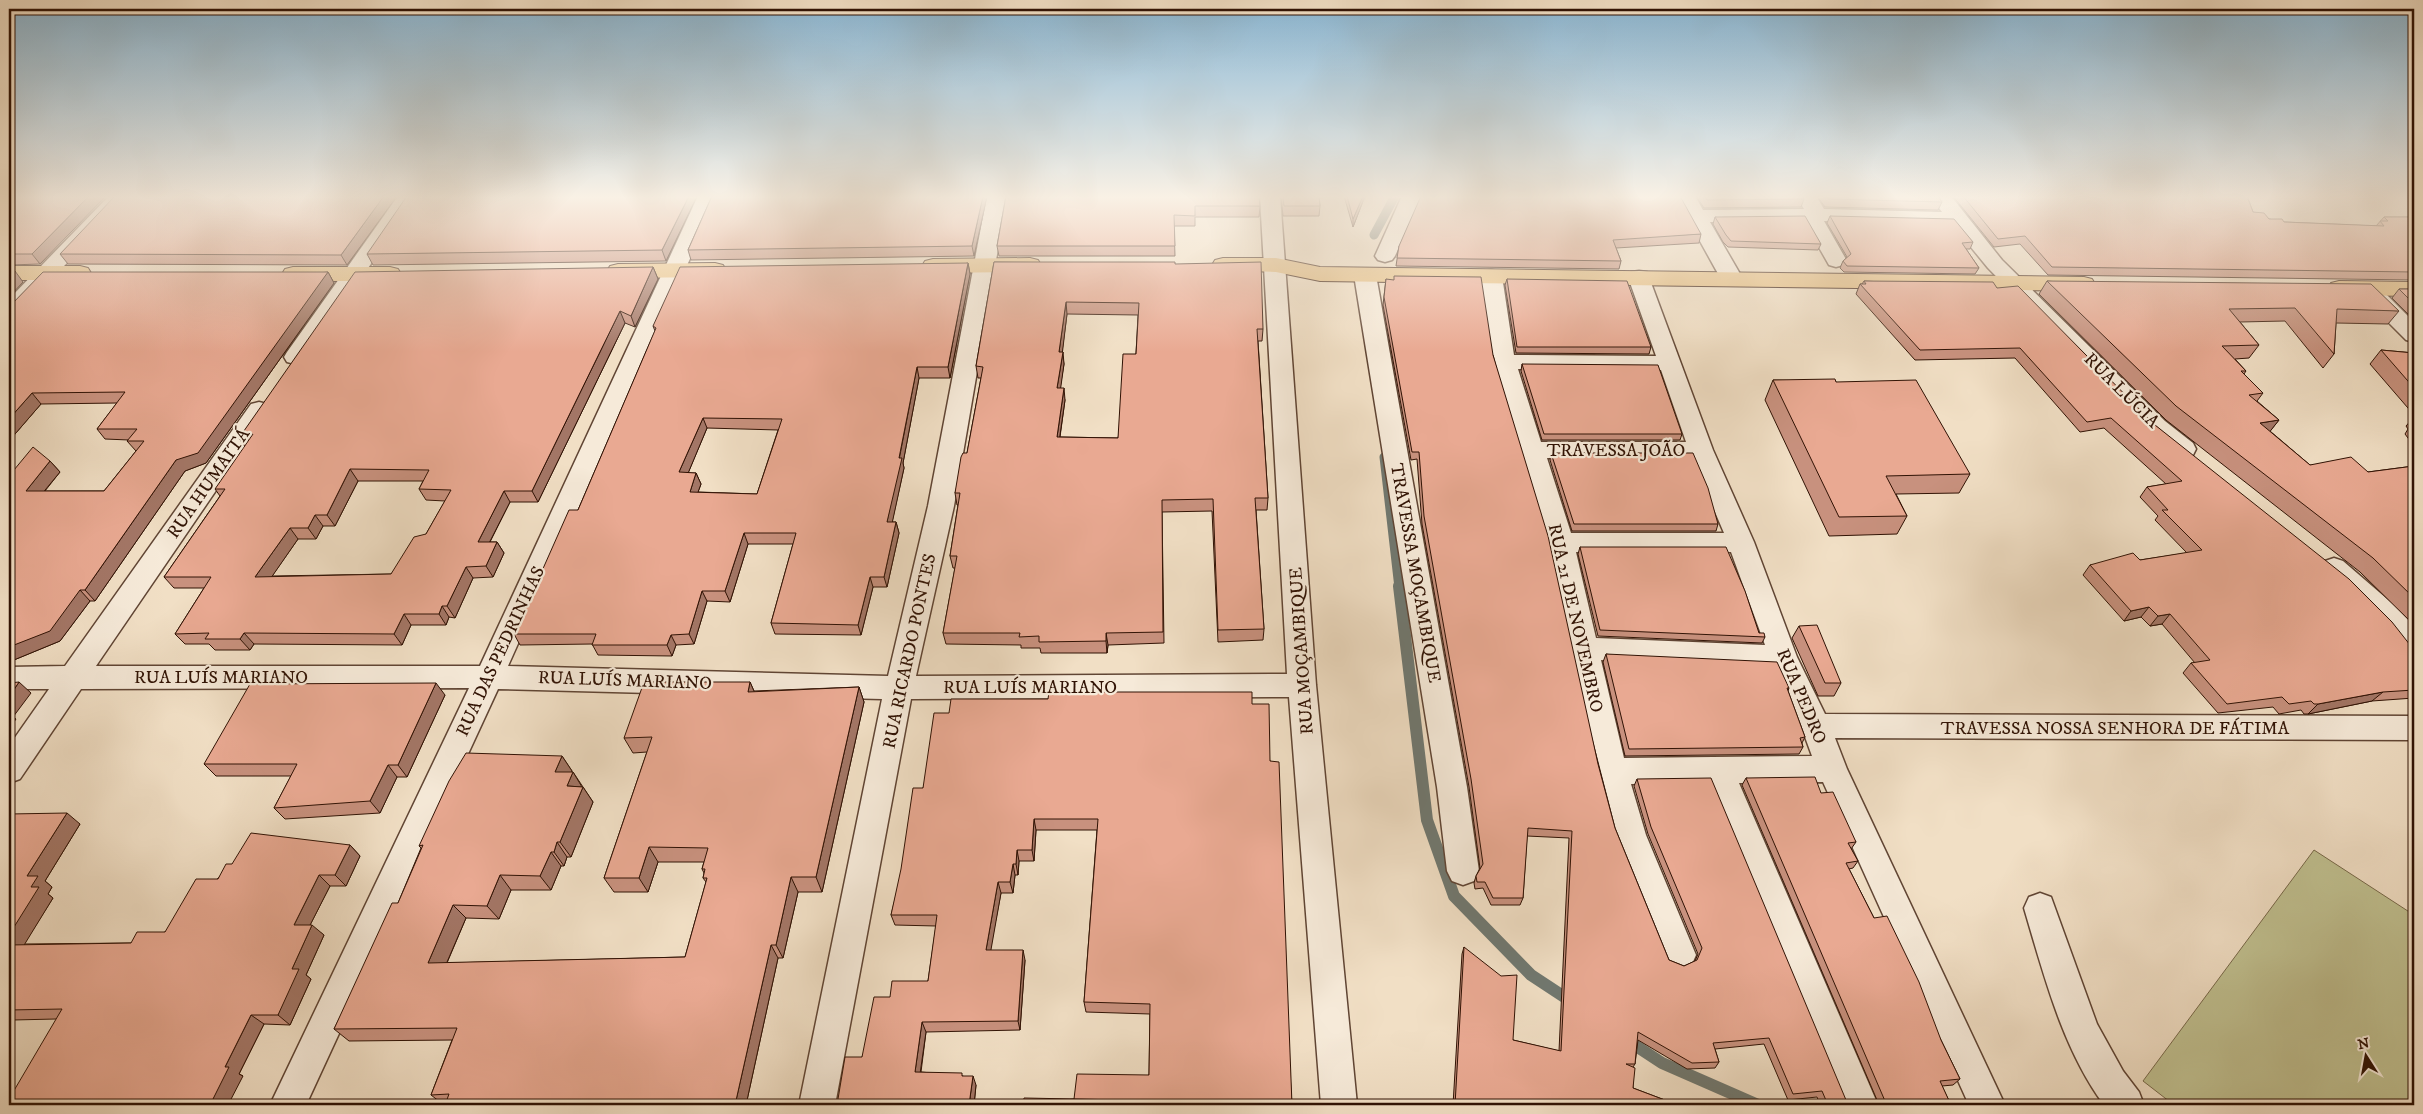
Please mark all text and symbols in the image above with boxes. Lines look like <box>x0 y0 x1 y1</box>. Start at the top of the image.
street label: RUA LÚCIA <box>2079 348 2165 433</box>
street label: RUA HUMAITÁ <box>162 423 255 543</box>
street label: TRAVESSA JOÃO <box>1547 439 1685 462</box>
street label: TRAVESSA MOÇAMBIQUE <box>1385 462 1445 685</box>
street label: RUA 21 DE NOVEMBRO <box>1543 522 1607 715</box>
street label: RUA RICARDO PONTES <box>879 552 941 751</box>
street label: RUA DAS PEDRINHAS <box>452 563 550 740</box>
street label: RUA MOÇAMBIQUE <box>1285 566 1319 735</box>
street label: RUA PEDRO <box>1771 645 1831 747</box>
street label: RUA LUÍS MARIANO <box>134 666 308 689</box>
street label: RUA LUÍS MARIANO <box>538 666 712 695</box>
street label: RUA LUÍS MARIANO <box>943 676 1117 699</box>
street label: TRAVESSA NOSSA SENHORA DE FÁTIMA <box>1941 717 2290 740</box>
north arrow <box>2340 1032 2390 1082</box>
text: N <box>2356 1034 2372 1054</box>

